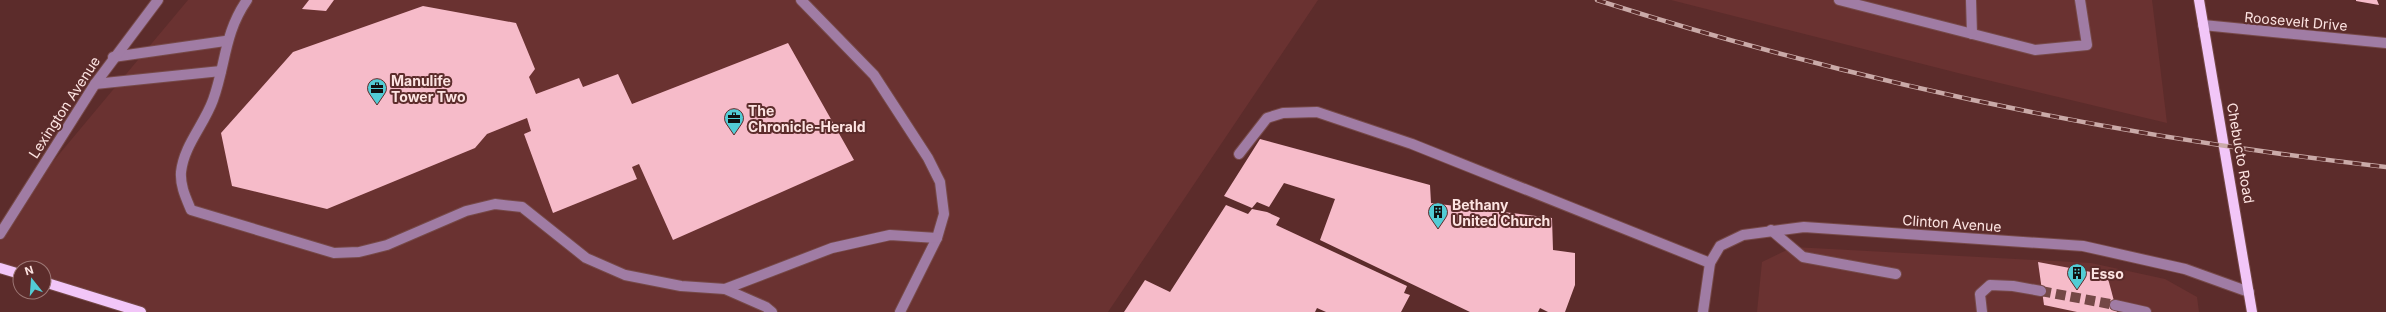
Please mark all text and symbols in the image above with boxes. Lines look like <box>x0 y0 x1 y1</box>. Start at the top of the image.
street label: Roosevelt Drive <box>2244 8 2348 34</box>
street label: Lexington Avenue <box>25 53 103 161</box>
place label: Manulife Tower Two <box>391 72 466 105</box>
office icon: Manulife Tower Two <box>366 77 388 105</box>
street label: Chebucto Road <box>2224 101 2258 205</box>
place label: The Chronicle-Herald <box>748 102 866 135</box>
office icon: The Chronicle-Herald <box>723 107 745 135</box>
place label: Bethany United Church <box>1452 196 1550 229</box>
building icon: Bethany United Church <box>1427 201 1449 229</box>
street label: Clinton Avenue <box>1902 211 2002 235</box>
north arrow <box>12 260 52 300</box>
building icon: Esso <box>2066 262 2088 290</box>
text: N <box>23 263 35 278</box>
place label: Esso <box>2091 265 2124 282</box>

